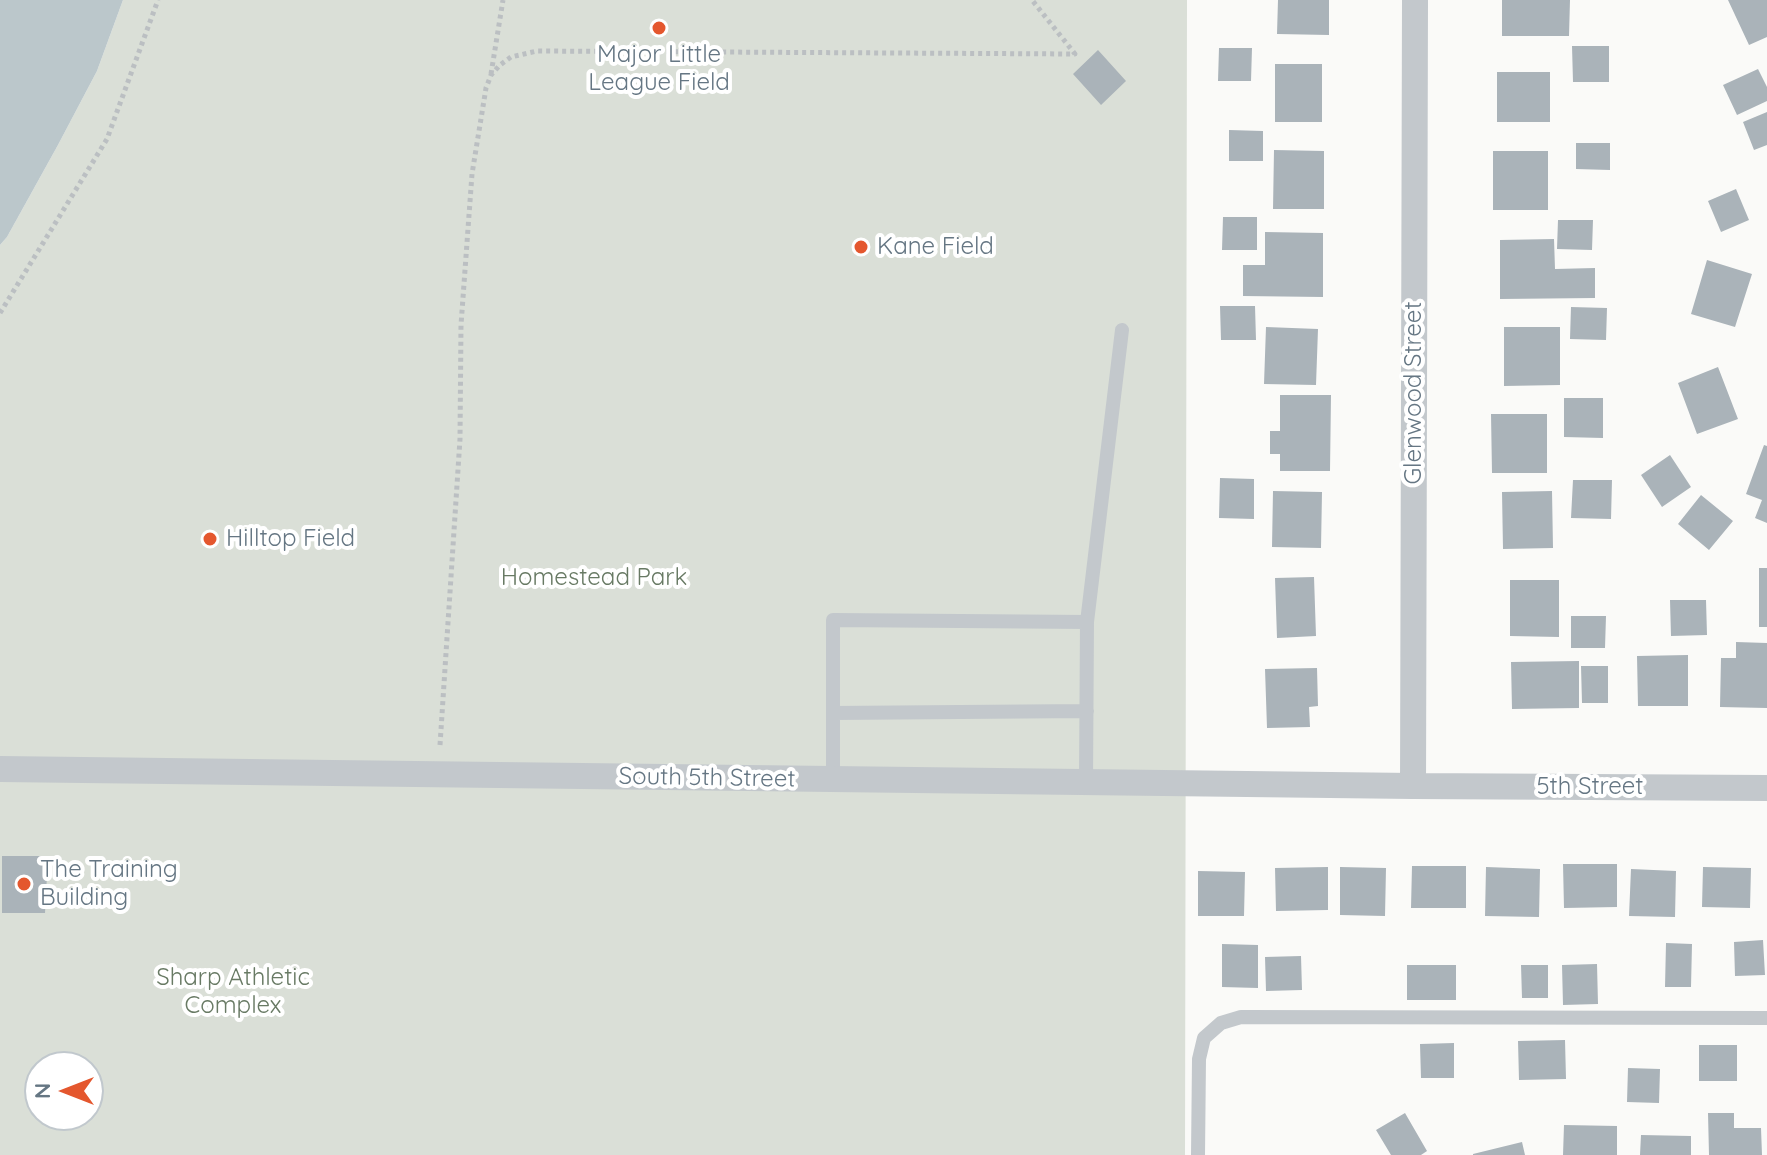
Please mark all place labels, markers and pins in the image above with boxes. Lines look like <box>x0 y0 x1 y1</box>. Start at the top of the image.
marker: Major Little League Field <box>650 19 668 37</box>
place label: Major Little League Field <box>588 41 730 97</box>
place label: Kane Field <box>877 233 994 261</box>
marker: Kane Field <box>852 238 870 256</box>
place label: Hilltop Field <box>226 525 355 553</box>
marker: Hilltop Field <box>201 530 219 548</box>
place label: The Training Building <box>40 856 178 912</box>
marker: The Training Building <box>15 875 33 893</box>

